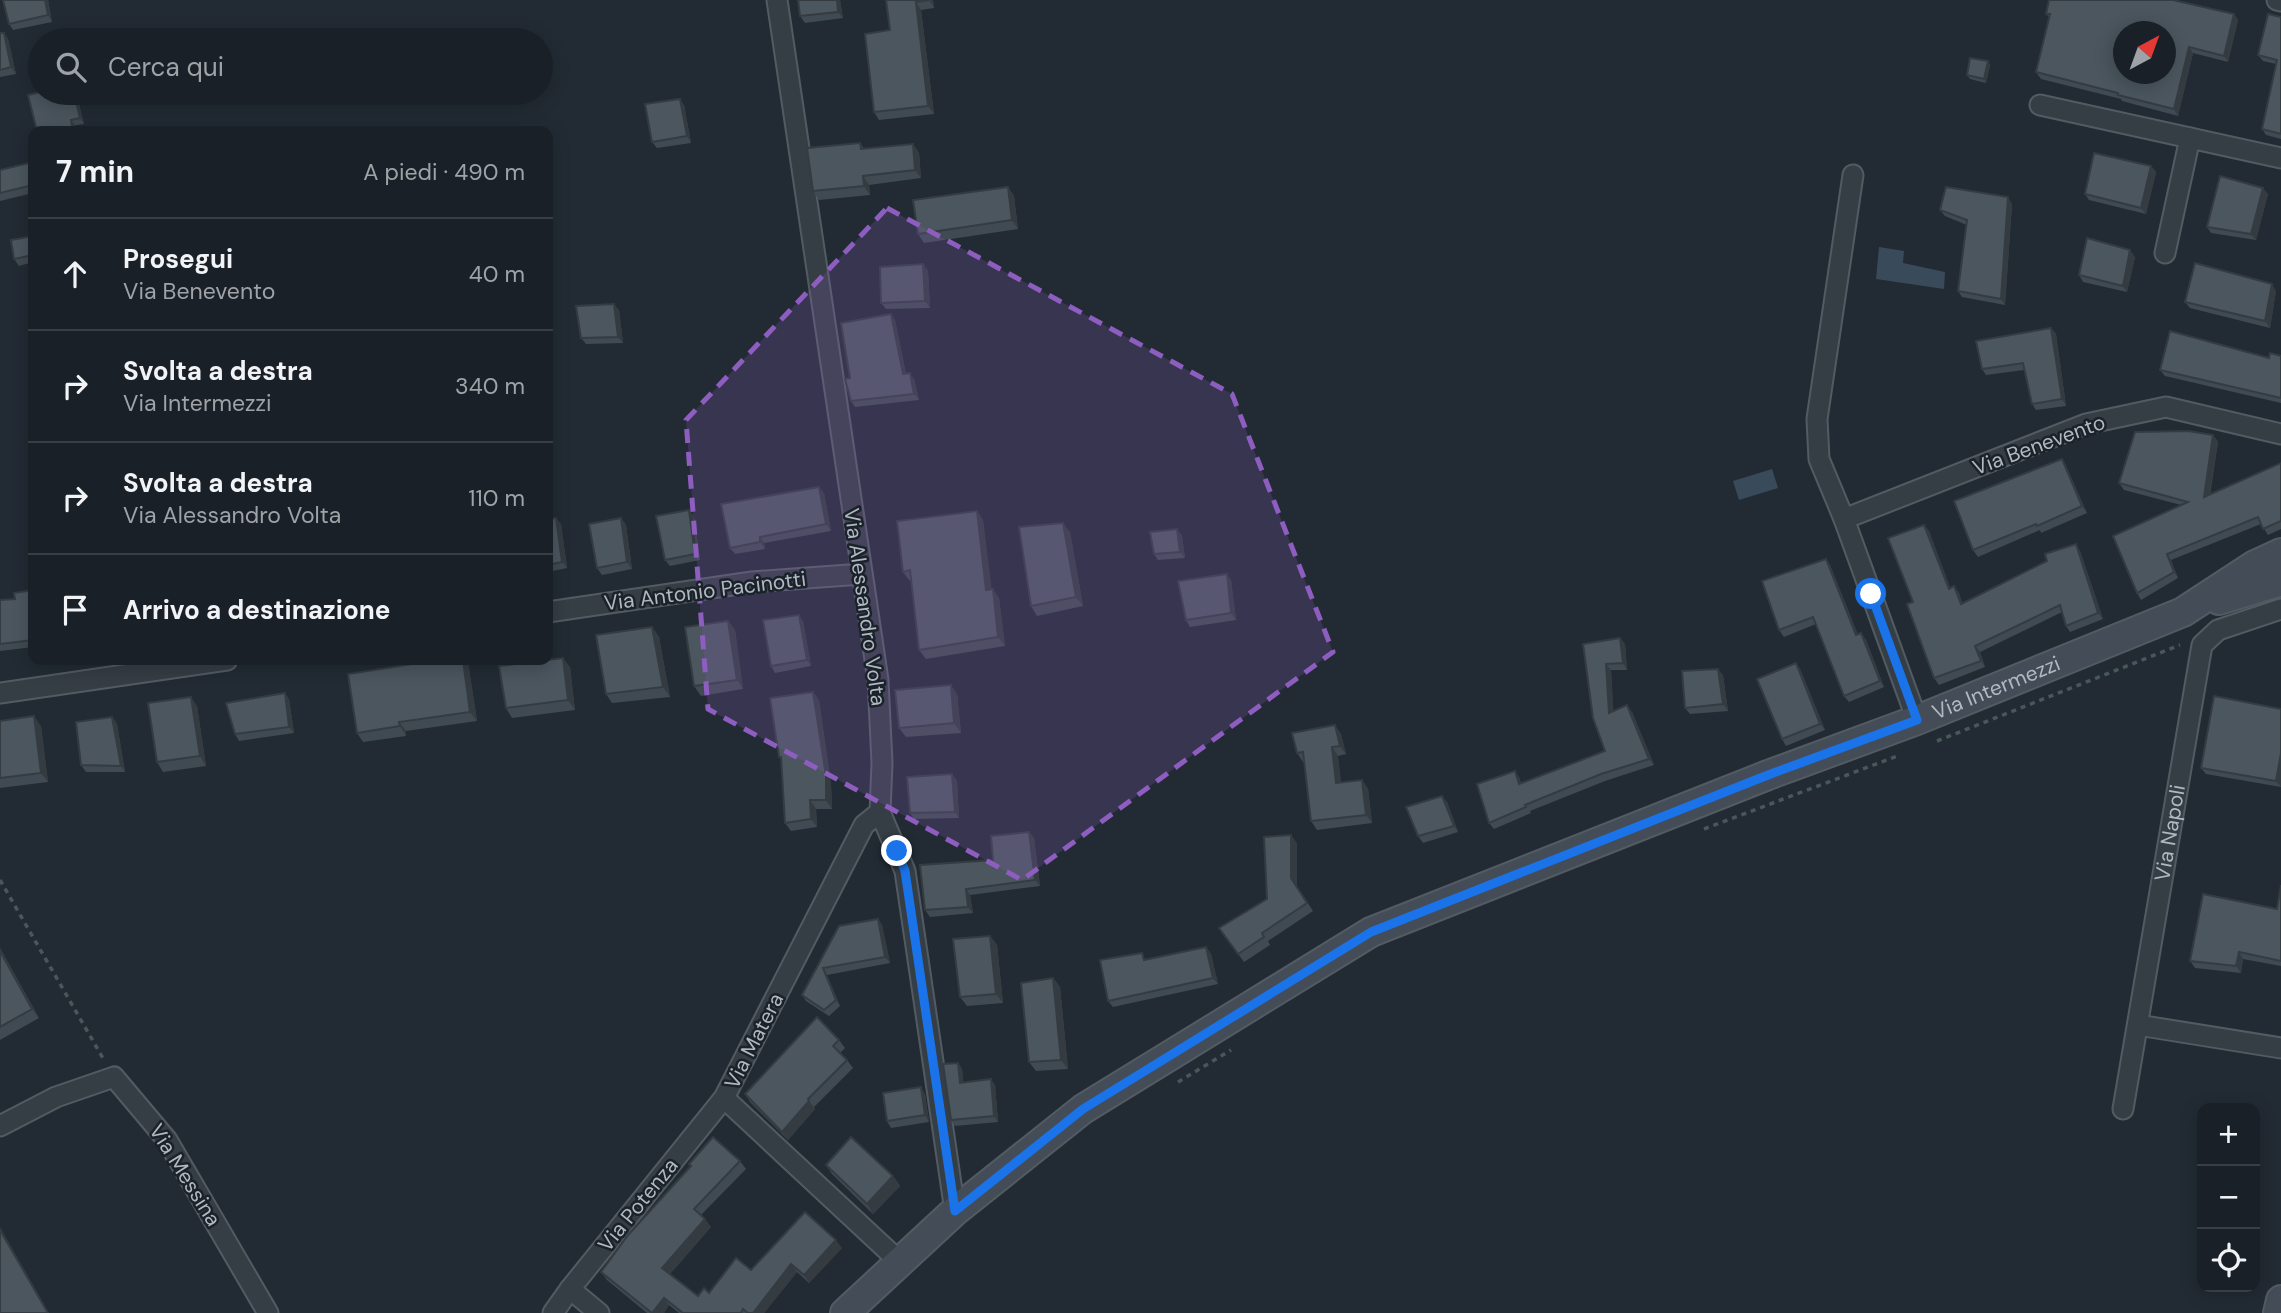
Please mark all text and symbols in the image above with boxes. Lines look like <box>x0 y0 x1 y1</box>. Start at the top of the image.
north arrow <box>2113 21 2176 84</box>
search box <box>28 28 553 105</box>
icon: search <box>52 48 90 86</box>
text: Cerca qui <box>108 50 224 84</box>
text: 7 min <box>56 152 134 191</box>
text: A piedi · 490 m <box>363 157 525 187</box>
text: Prosegui <box>123 242 233 276</box>
icon: ahead <box>56 255 94 293</box>
text: 40 m <box>469 259 525 289</box>
text: Via Benevento <box>123 276 275 306</box>
text: Svolta a destra <box>123 354 313 388</box>
icon: right <box>56 367 94 405</box>
text: 340 m <box>455 371 525 401</box>
text: Via Intermezzi <box>123 388 272 418</box>
street label: Via Benevento <box>1969 408 2109 482</box>
text: Svolta a destra <box>123 466 313 500</box>
icon: right <box>56 479 94 517</box>
text: 110 m <box>468 483 525 513</box>
text: Via Alessandro Volta <box>123 500 341 530</box>
street label: Via Alessandro Volta <box>837 506 893 708</box>
street label: Via Antonio Pacinotti <box>602 565 808 617</box>
route start <box>1855 578 1886 609</box>
icon: arrive <box>56 591 94 629</box>
text: Arrivo a destinazione <box>123 593 390 627</box>
street label: Via Intermezzi <box>1928 649 2064 726</box>
street label: Via Napoli <box>2148 783 2192 883</box>
route end <box>881 835 912 866</box>
street label: Via Matera <box>718 988 790 1094</box>
map controls <box>2197 1103 2260 1292</box>
button: + <box>2197 1103 2260 1166</box>
street label: Via Messina <box>143 1119 227 1231</box>
street label: Via Potenza <box>592 1152 684 1258</box>
button: − <box>2197 1166 2260 1229</box>
button: locate <box>2197 1229 2260 1292</box>

